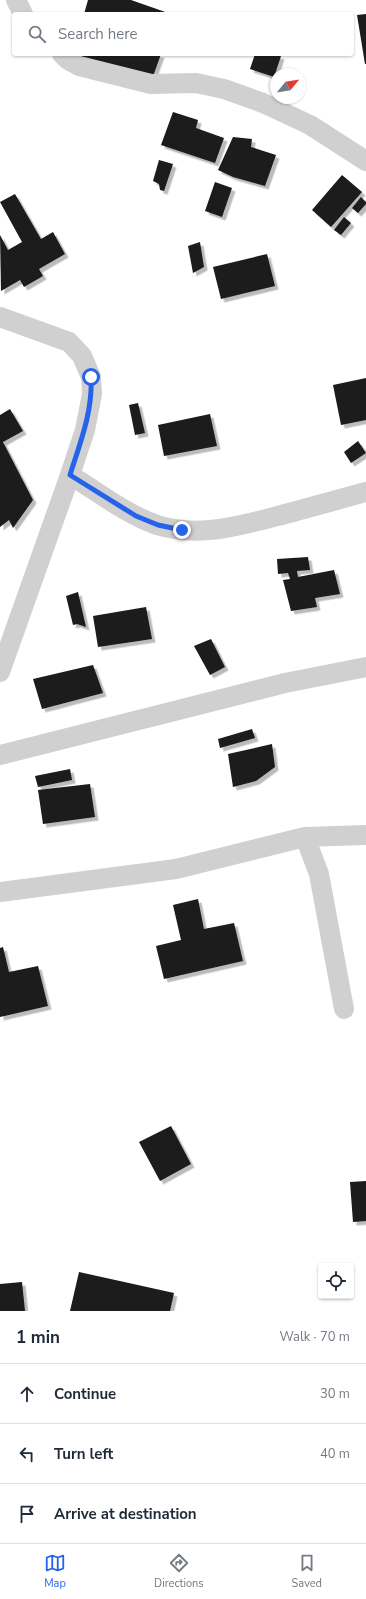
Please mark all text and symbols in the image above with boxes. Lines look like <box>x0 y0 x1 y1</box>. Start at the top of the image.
search box <box>12 12 354 56</box>
icon: search <box>26 23 48 45</box>
text: Search here <box>58 24 138 44</box>
north arrow <box>270 68 306 104</box>
route start <box>82 368 100 386</box>
route end <box>173 521 191 539</box>
map controls <box>318 1263 354 1299</box>
button: locate <box>318 1263 354 1299</box>
text: 1 min <box>16 1326 60 1349</box>
text: Walk · 70 m <box>279 1328 350 1346</box>
icon: ahead <box>16 1383 38 1405</box>
text: Continue <box>54 1384 116 1404</box>
text: 30 m <box>320 1385 350 1403</box>
icon: left <box>16 1443 38 1465</box>
text: Turn left <box>54 1444 113 1464</box>
text: 40 m <box>320 1445 350 1463</box>
icon: arrive <box>16 1503 38 1525</box>
text: Arrive at destination <box>54 1504 197 1524</box>
tab: Map <box>44 1552 66 1591</box>
tab: Directions <box>154 1552 204 1591</box>
tab: Saved <box>292 1552 322 1591</box>

